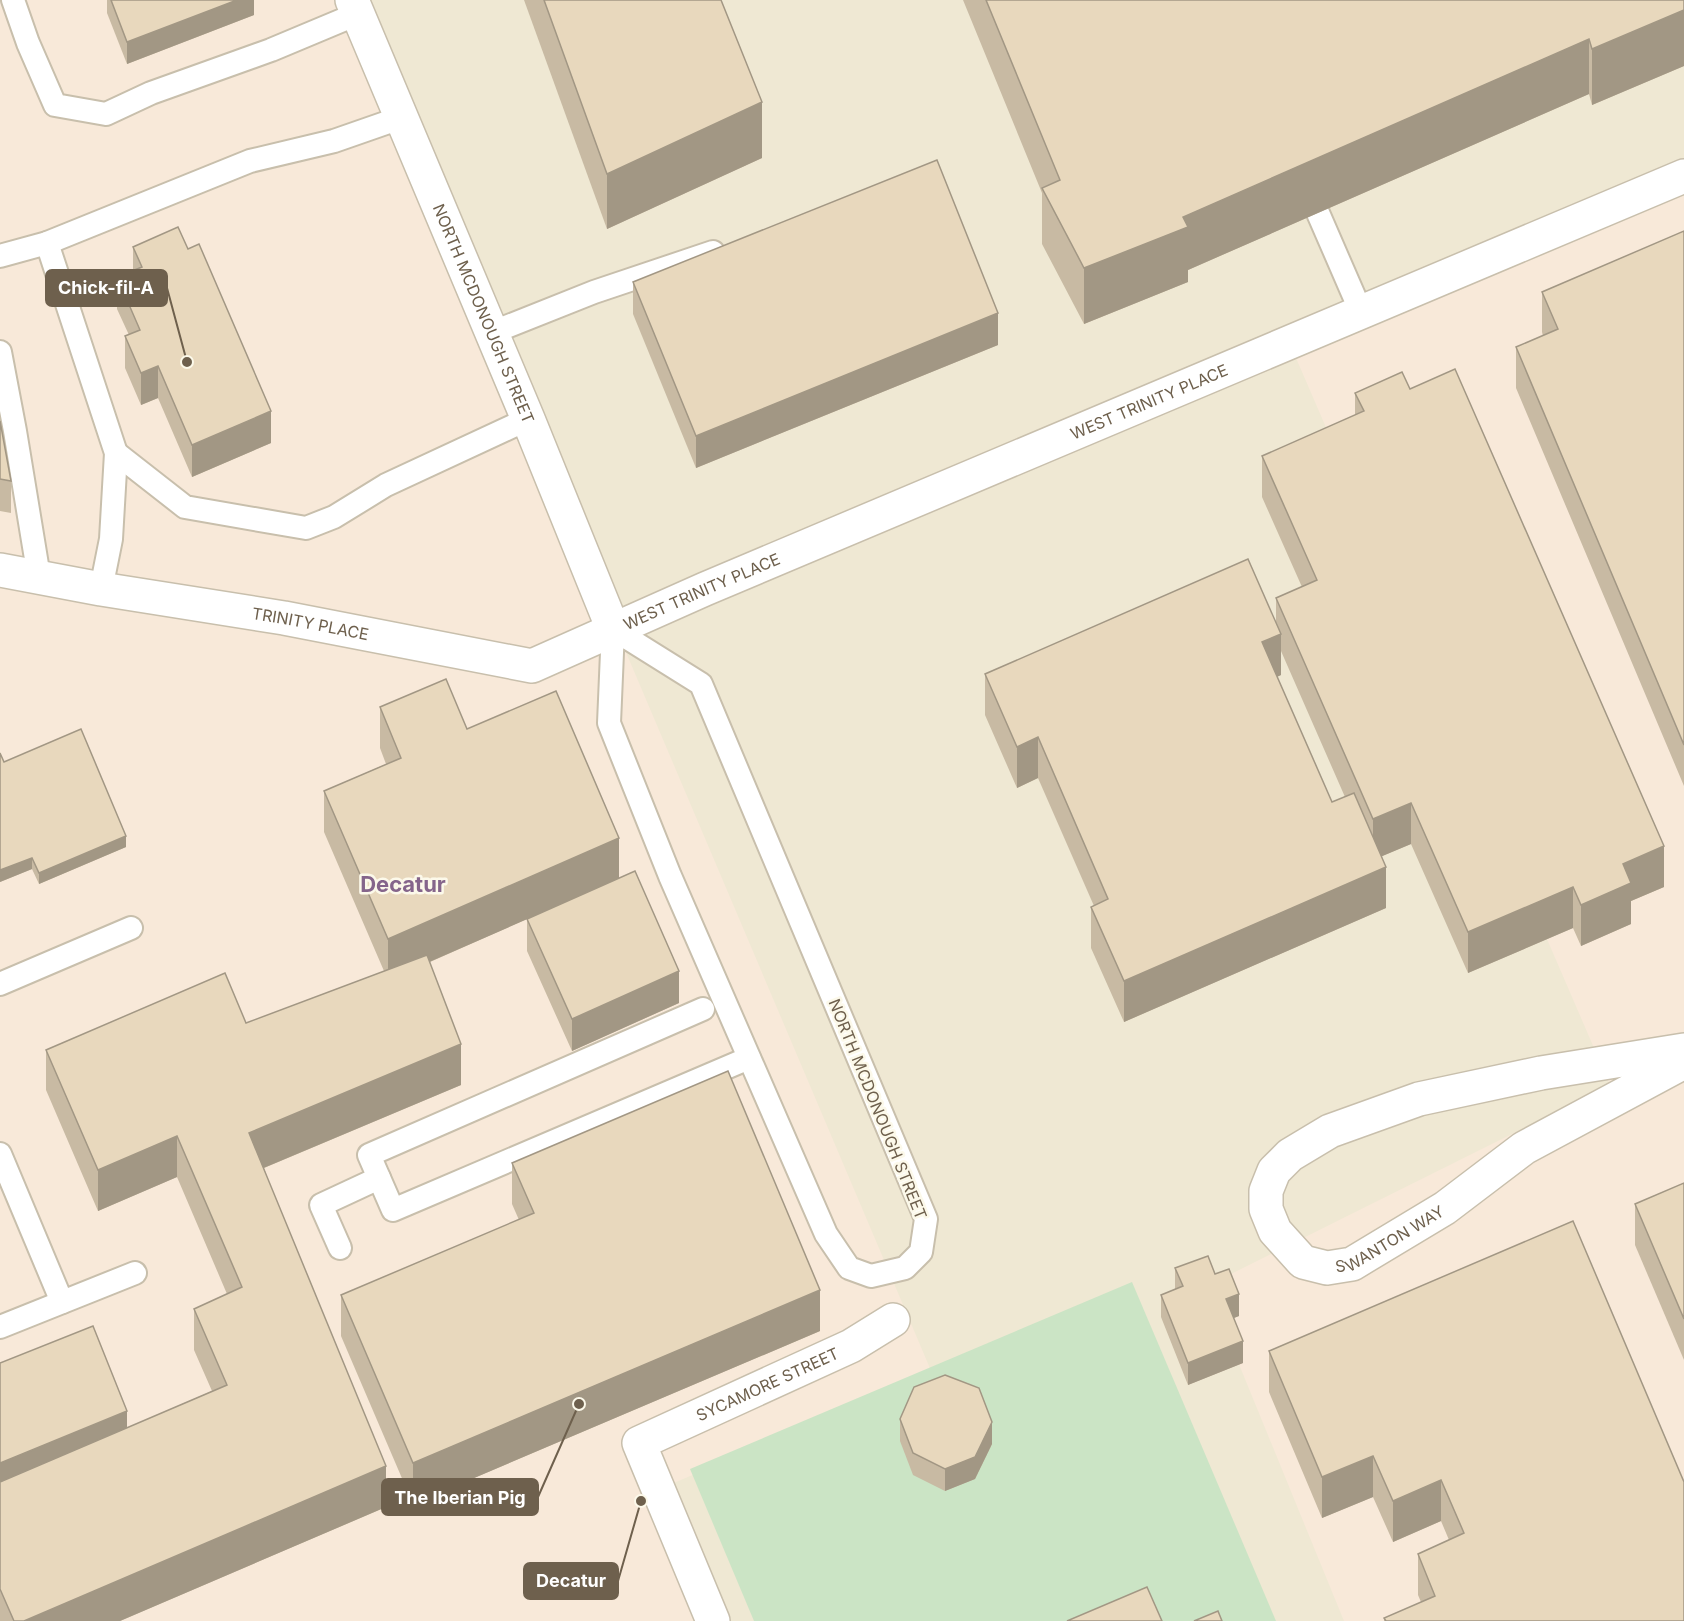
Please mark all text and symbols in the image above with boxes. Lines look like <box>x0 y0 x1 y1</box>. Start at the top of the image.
street label: NORTH MCDONOUGH STREET <box>429 201 539 426</box>
callout: Chick-fil-A <box>46 270 167 306</box>
text: Chick-fil-A <box>58 277 154 298</box>
street label: WEST TRINITY PLACE <box>1067 360 1231 444</box>
street label: WEST TRINITY PLACE <box>620 549 783 634</box>
street label: TRINITY PLACE <box>251 603 370 644</box>
district label: Decatur <box>360 871 446 897</box>
street label: NORTH MCDONOUGH STREET <box>824 996 932 1222</box>
street label: SWANTON WAY <box>1334 1201 1448 1277</box>
street label: SYCAMORE STREET <box>693 1343 842 1425</box>
callout: The Iberian Pig <box>382 1479 538 1515</box>
text: The Iberian Pig <box>394 1487 526 1508</box>
callout: Decatur <box>524 1563 618 1599</box>
text: Decatur <box>536 1570 606 1591</box>

